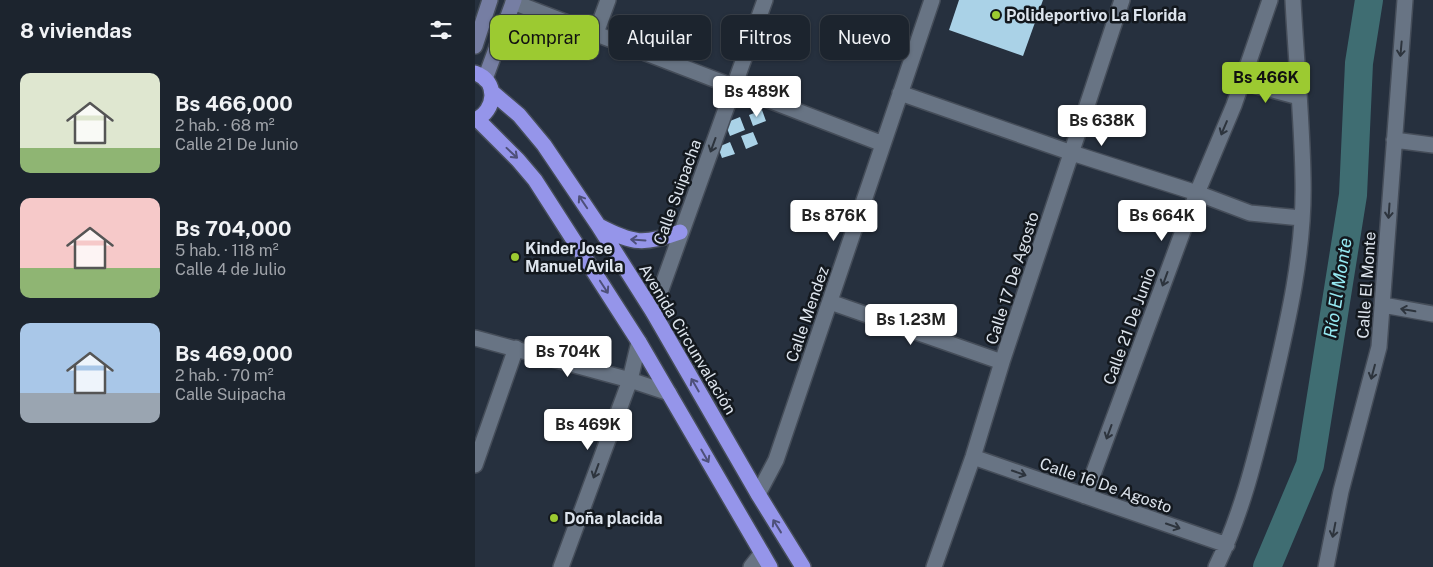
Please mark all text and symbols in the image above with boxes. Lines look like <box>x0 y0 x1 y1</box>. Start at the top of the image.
place label: Polideportivo La Florida <box>1006 6 1186 25</box>
marker: Polideportivo La Florida <box>990 9 1002 21</box>
chip: Comprar <box>490 15 599 60</box>
chip: Alquilar <box>609 15 711 60</box>
chip: Filtros <box>721 15 810 60</box>
chip: Nuevo <box>820 15 909 60</box>
icon: filters <box>427 16 455 44</box>
text: 8 viviendas <box>20 18 132 43</box>
one-way arrow <box>1396 40 1406 56</box>
pin: Bs 466K <box>1220 62 1312 104</box>
text: Bs 466K <box>1233 68 1299 87</box>
pin: Bs 489K <box>711 76 803 118</box>
text: Bs 489K <box>724 82 790 101</box>
text: Bs 466,000 <box>175 91 293 116</box>
icon: home <box>60 93 120 153</box>
pin: Bs 638K <box>1056 104 1148 147</box>
text: Bs 638K <box>1069 111 1135 130</box>
text: 2 hab. · 68 m² <box>175 116 275 135</box>
one-way arrow <box>1219 120 1229 135</box>
text: Calle 21 De Junio <box>175 135 298 154</box>
street label: Calle Suipacha <box>650 137 705 247</box>
one-way arrow <box>708 137 717 152</box>
one-way arrow <box>505 148 518 159</box>
one-way arrow <box>577 196 587 210</box>
pin: Bs 876K <box>788 200 880 242</box>
pin: Bs 664K <box>1116 200 1208 242</box>
one-way arrow <box>1385 202 1394 218</box>
text: Bs 876K <box>801 206 867 225</box>
text: Bs 664K <box>1129 206 1195 225</box>
street label: Calle 17 De Agosto <box>982 209 1043 347</box>
text: Bs 704,000 <box>175 216 292 241</box>
icon: home <box>60 218 120 278</box>
street label: Calle El Monte <box>1353 231 1380 339</box>
one-way arrow <box>630 236 646 245</box>
water label: Río El Monte <box>1319 236 1356 340</box>
place label: Kinder Jose Manuel Avila <box>525 239 623 276</box>
text: 5 hab. · 118 m² <box>175 241 279 260</box>
marker: Kinder Jose Manuel Avila <box>509 251 521 263</box>
text: Calle 4 de Julio <box>175 260 286 279</box>
street label: Avenida Circunvalación <box>635 261 740 418</box>
street label: Calle Mendez <box>782 263 833 365</box>
street label: Calle 21 De Junio <box>1099 265 1159 387</box>
one-way arrow <box>1160 271 1169 287</box>
one-way arrow <box>599 279 609 293</box>
pin: Bs 1.23M <box>859 304 963 346</box>
one-way arrow <box>1401 304 1417 314</box>
text: Bs 1.23M <box>876 310 946 329</box>
pin: Bs 704K <box>522 336 614 378</box>
text: Bs 469,000 <box>175 341 293 366</box>
text: Bs 704K <box>536 342 600 361</box>
icon: home <box>60 343 120 403</box>
one-way arrow <box>1367 363 1377 379</box>
text: 2 hab. · 70 m² <box>175 366 274 385</box>
one-way arrow <box>690 379 700 393</box>
text: Calle Suipacha <box>175 385 286 404</box>
pin: Bs 469K <box>542 408 634 451</box>
text: Bs 469K <box>555 415 621 434</box>
one-way arrow <box>1104 424 1113 439</box>
one-way arrow <box>701 449 711 463</box>
street label: Calle 16 De Agosto <box>1037 454 1175 517</box>
one-way arrow <box>591 463 600 478</box>
one-way arrow <box>1011 469 1026 478</box>
place label: Doña placida <box>564 509 663 528</box>
marker: Doña placida <box>548 512 560 524</box>
one-way arrow <box>772 519 782 533</box>
one-way arrow <box>1328 521 1338 537</box>
one-way arrow <box>1164 522 1180 532</box>

